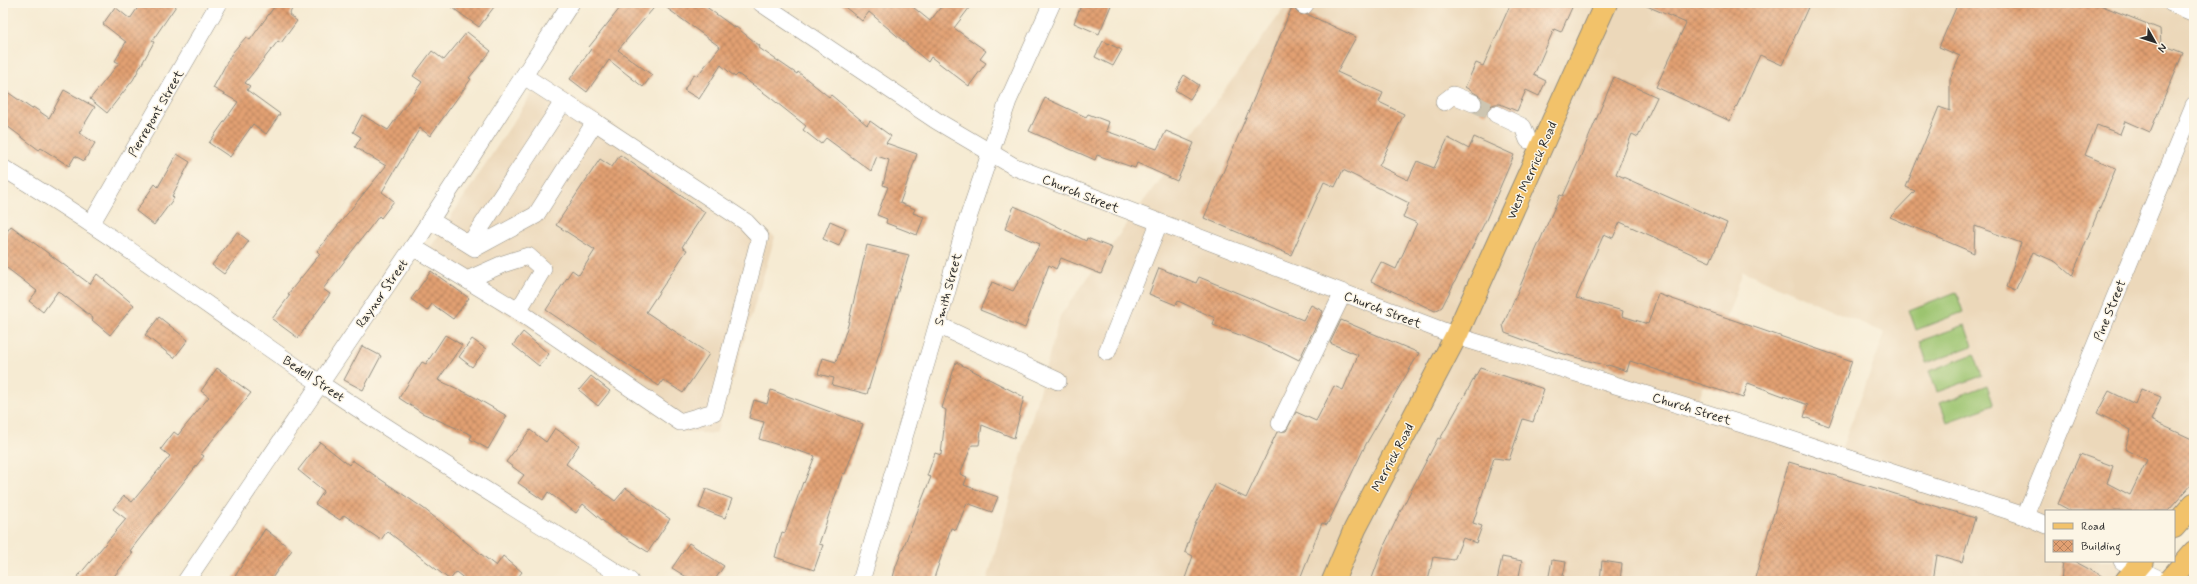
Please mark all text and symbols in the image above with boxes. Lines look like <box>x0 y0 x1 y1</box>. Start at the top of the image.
north arrow <box>2135 22 2175 62</box>
text: N <box>2154 40 2170 55</box>
street label: Pierrepont Street <box>125 67 188 160</box>
street label: West Merrick Road <box>1503 119 1562 222</box>
street label: Church Street <box>1039 171 1122 218</box>
street label: Smith Street <box>931 251 966 327</box>
street label: Raynor Street <box>352 256 412 331</box>
street label: Pine Street <box>2090 277 2130 344</box>
street label: Church Street <box>1341 288 1424 333</box>
street label: Bedell Street <box>279 352 348 406</box>
street label: Church Street <box>1650 389 1734 430</box>
street label: Merrick Road <box>1368 420 1419 495</box>
legend <box>2045 510 2175 562</box>
text: Road <box>2081 519 2105 535</box>
text: Building <box>2081 539 2121 556</box>

